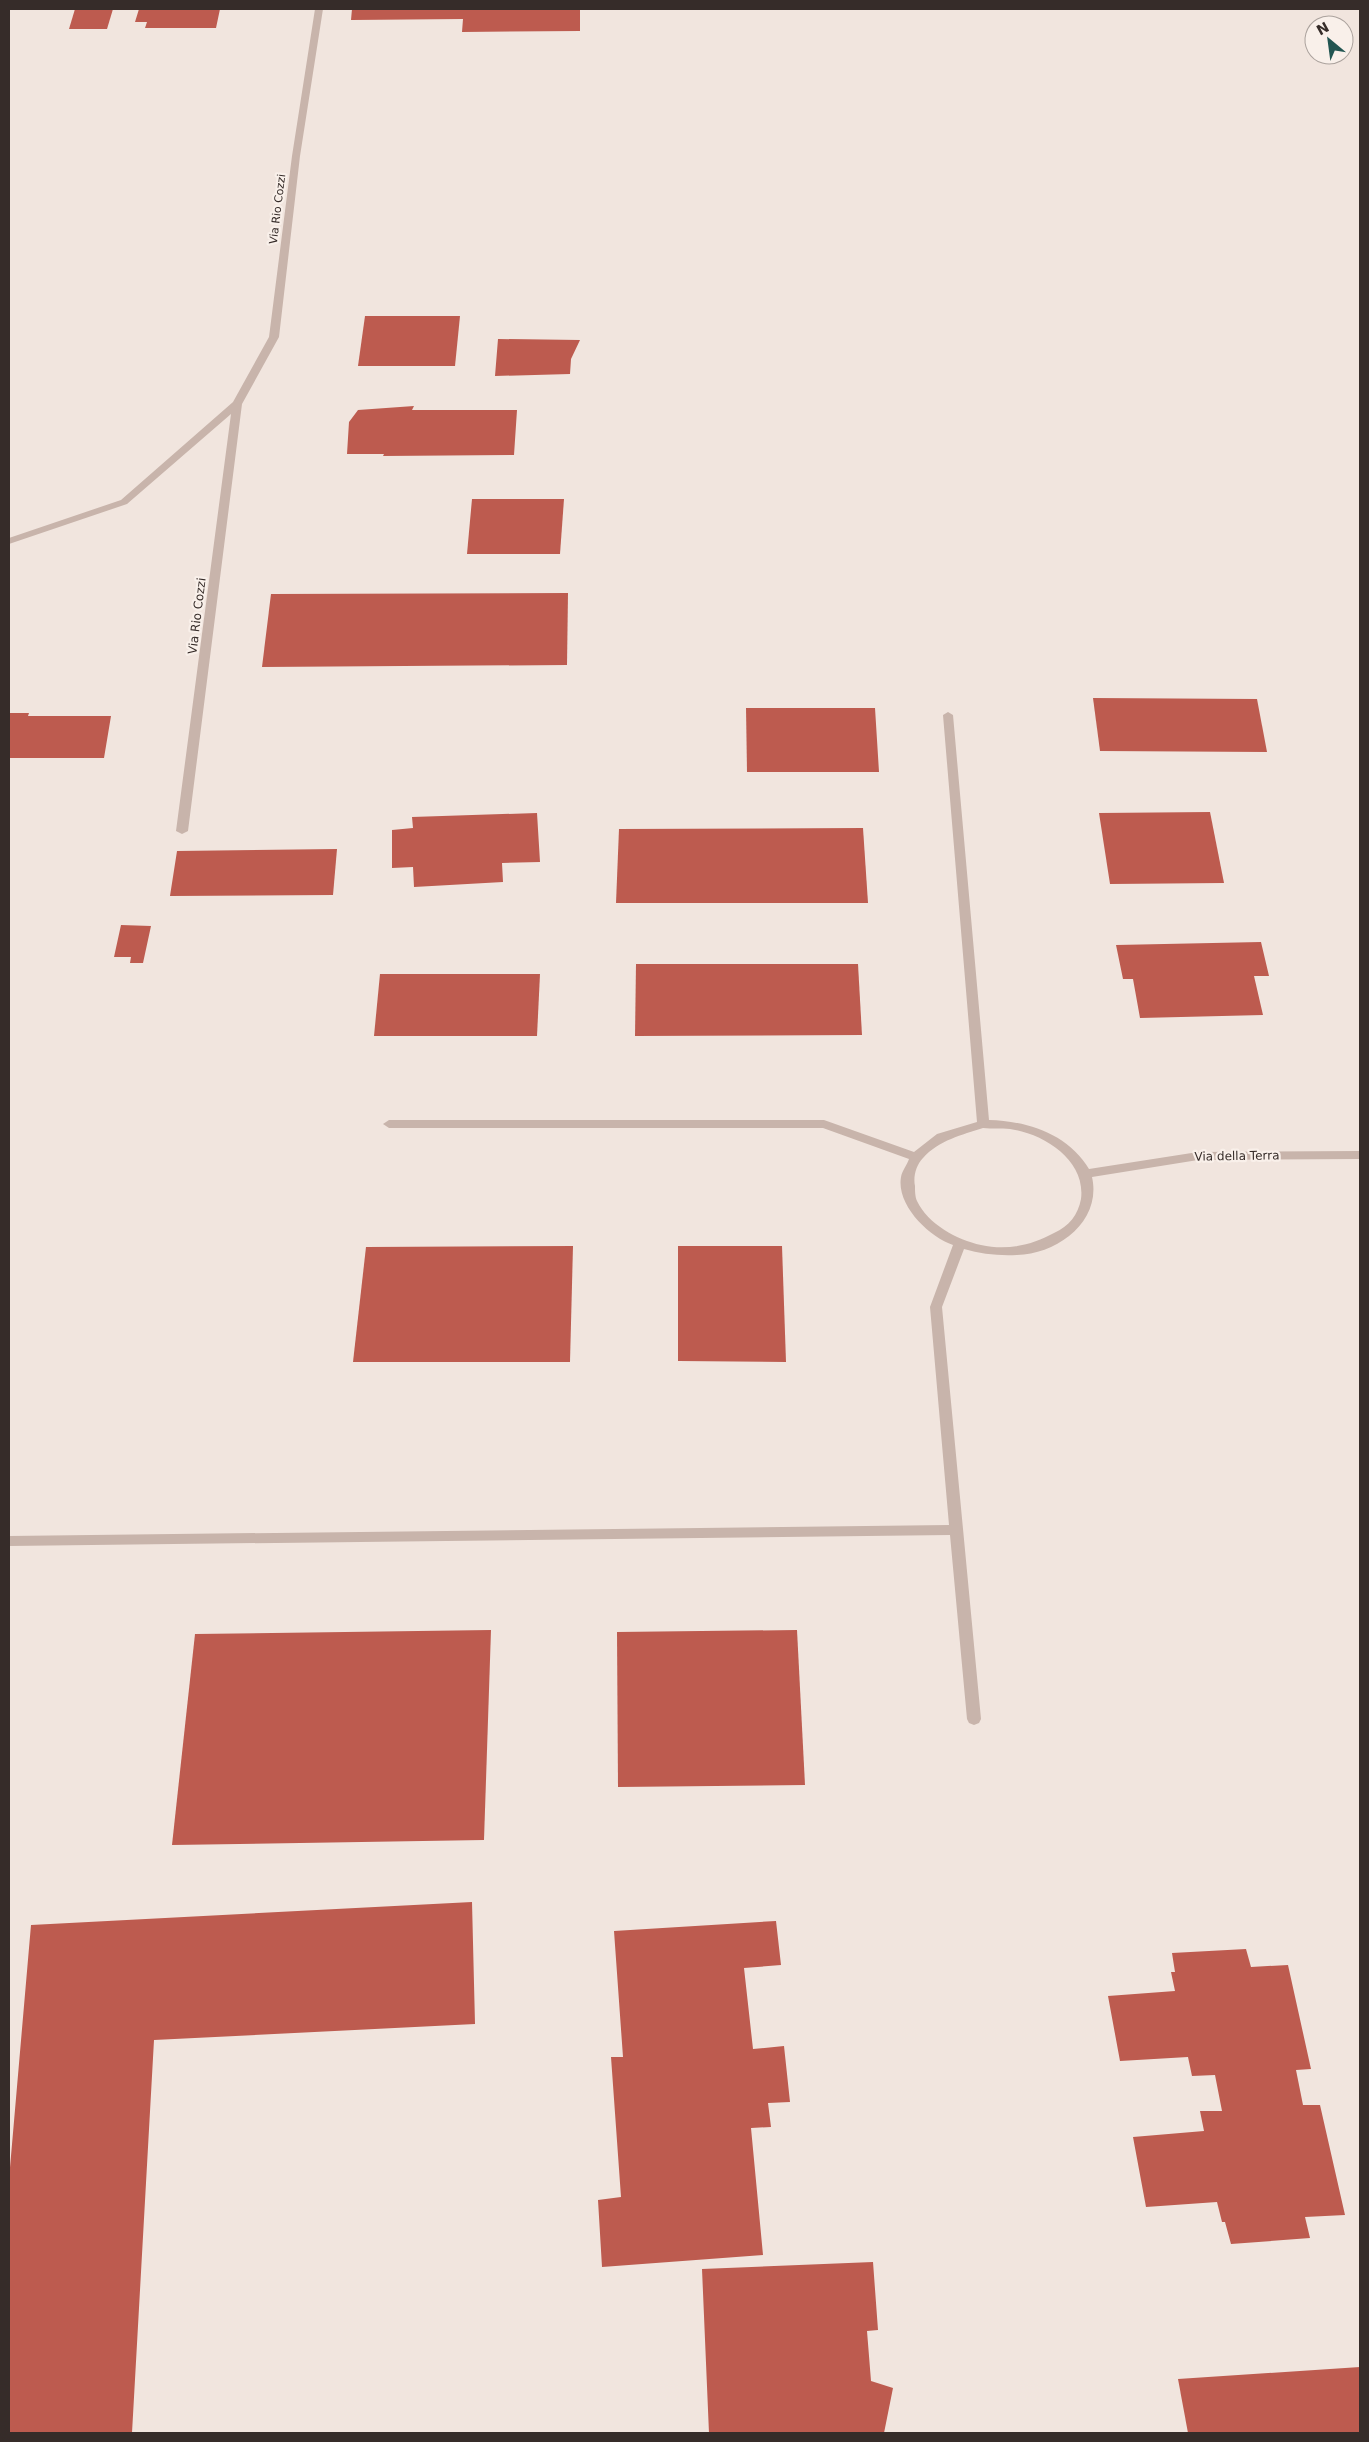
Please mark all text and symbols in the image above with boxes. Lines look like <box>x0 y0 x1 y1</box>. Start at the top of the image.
north arrow <box>1304 15 1354 65</box>
text: N <box>1314 19 1332 38</box>
street label: Via Rio Cozzi <box>267 173 288 245</box>
street label: Via Rio Cozzi <box>185 577 209 655</box>
street label: Via della Terra <box>1194 1148 1280 1164</box>

